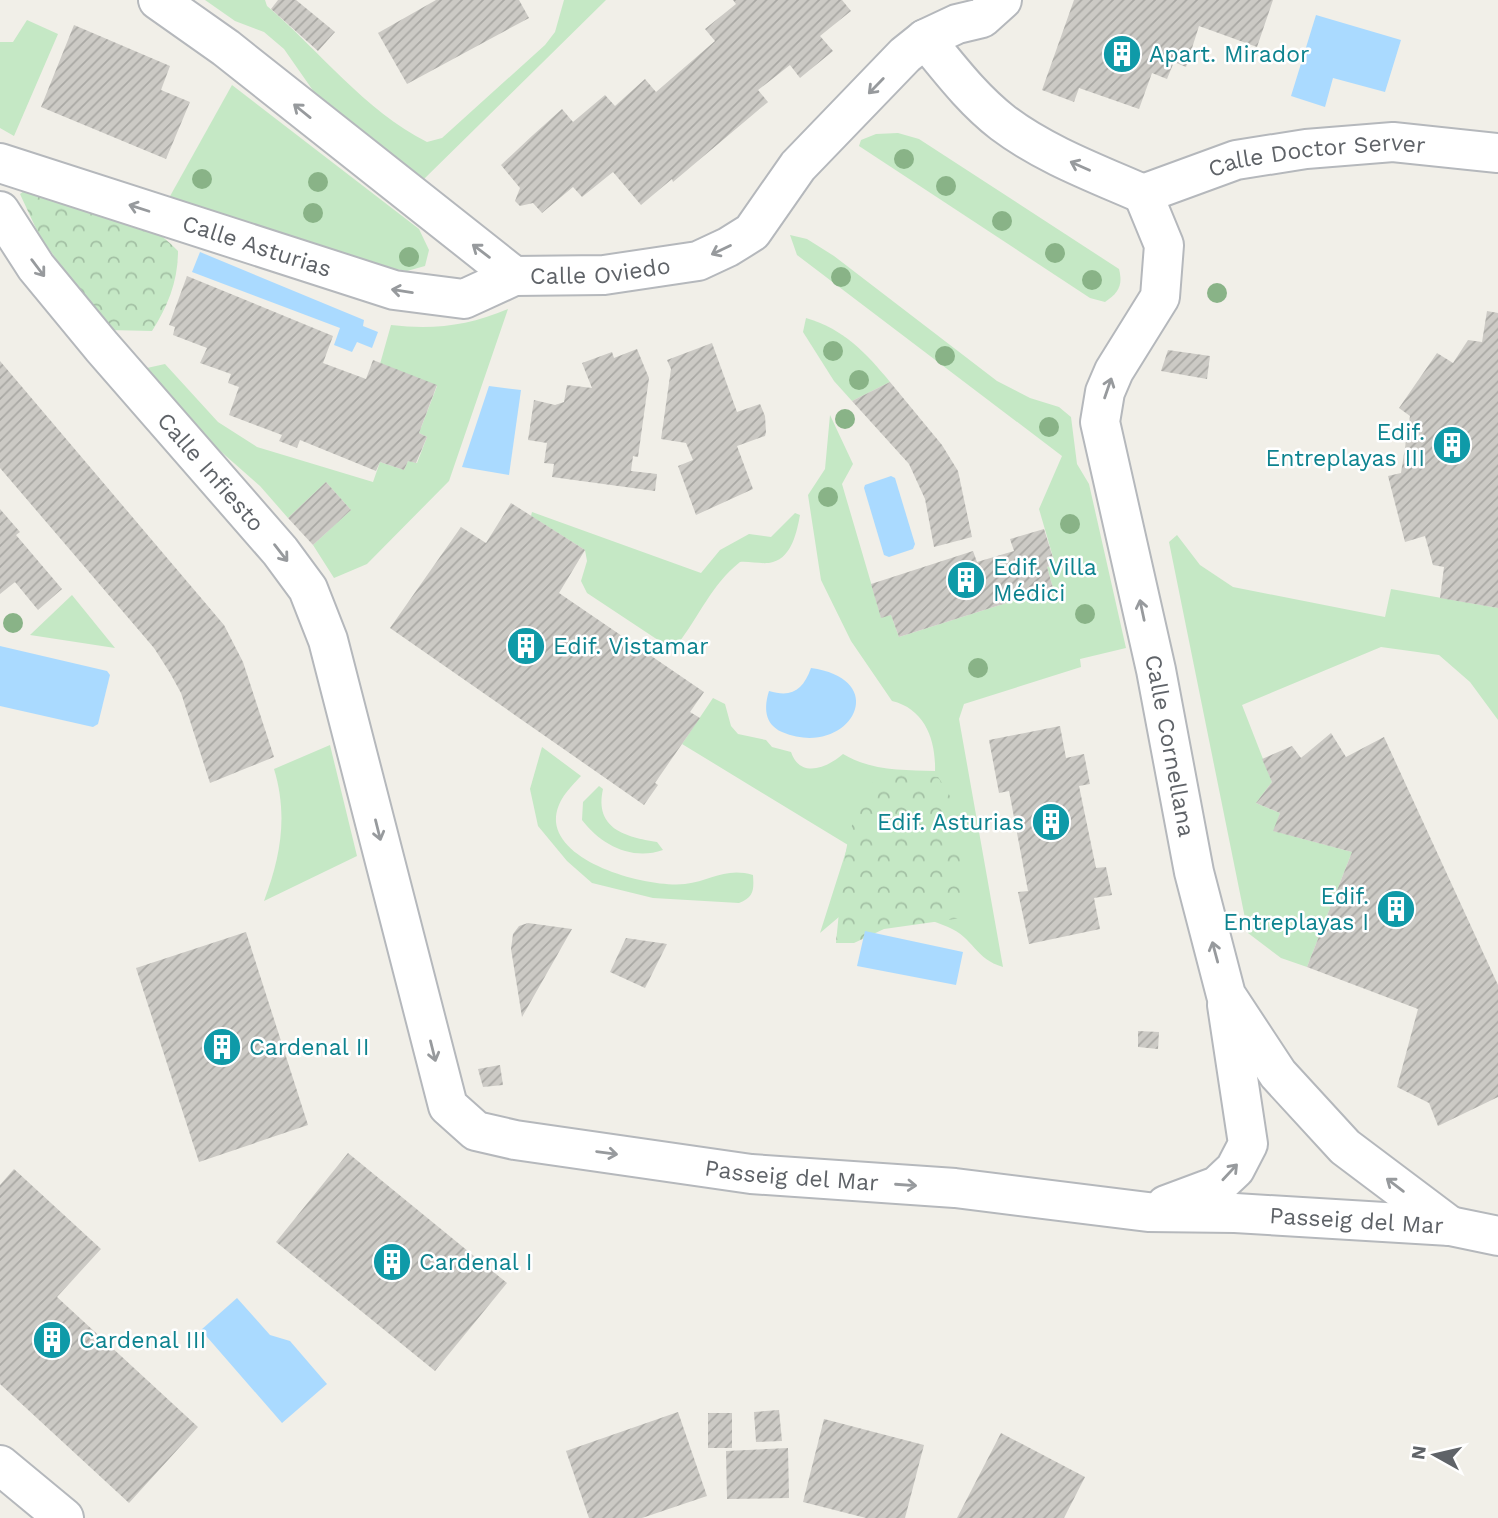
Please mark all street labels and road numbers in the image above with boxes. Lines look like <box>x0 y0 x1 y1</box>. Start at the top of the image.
street label: Calle Doctor Server <box>1204 128 1427 183</box>
street label: Calle Asturias <box>179 209 335 282</box>
street label: Calle Oviedo <box>530 252 672 289</box>
street label: Calle Infiesto <box>152 407 270 537</box>
street label: Calle Cornellana <box>1139 652 1201 839</box>
street label: Passeig del Mar <box>703 1154 880 1196</box>
street label: Passeig del Mar <box>1269 1202 1445 1239</box>

